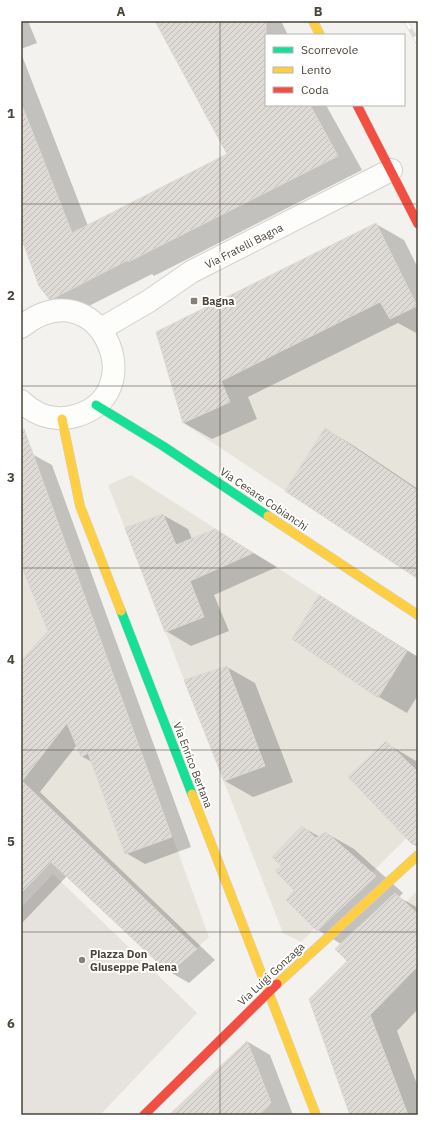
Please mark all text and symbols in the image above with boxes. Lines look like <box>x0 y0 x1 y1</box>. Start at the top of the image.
text: A <box>117 3 126 20</box>
text: B <box>314 3 323 20</box>
legend <box>265 34 405 106</box>
text: Scorrevole <box>301 42 359 57</box>
text: Lento <box>301 62 331 77</box>
text: Coda <box>301 82 329 97</box>
text: 1 <box>7 105 15 122</box>
street label: Via Fratelli Bagna <box>203 220 286 272</box>
text: 2 <box>7 287 15 304</box>
place label: Bagna <box>202 294 234 308</box>
marker: Bagna <box>189 296 199 306</box>
street label: Via Cesare Cobianchi <box>217 464 311 534</box>
text: 3 <box>7 469 15 486</box>
text: 4 <box>7 651 15 668</box>
street label: Via Enrico Bertana <box>170 720 216 810</box>
text: 5 <box>7 833 15 850</box>
street label: Via Luigi Gonzaga <box>235 939 307 1008</box>
place label: Piazza Don Giuseppe Palena <box>90 947 177 974</box>
marker: Piazza Don Giuseppe Palena <box>77 955 87 965</box>
text: 6 <box>7 1015 15 1032</box>

